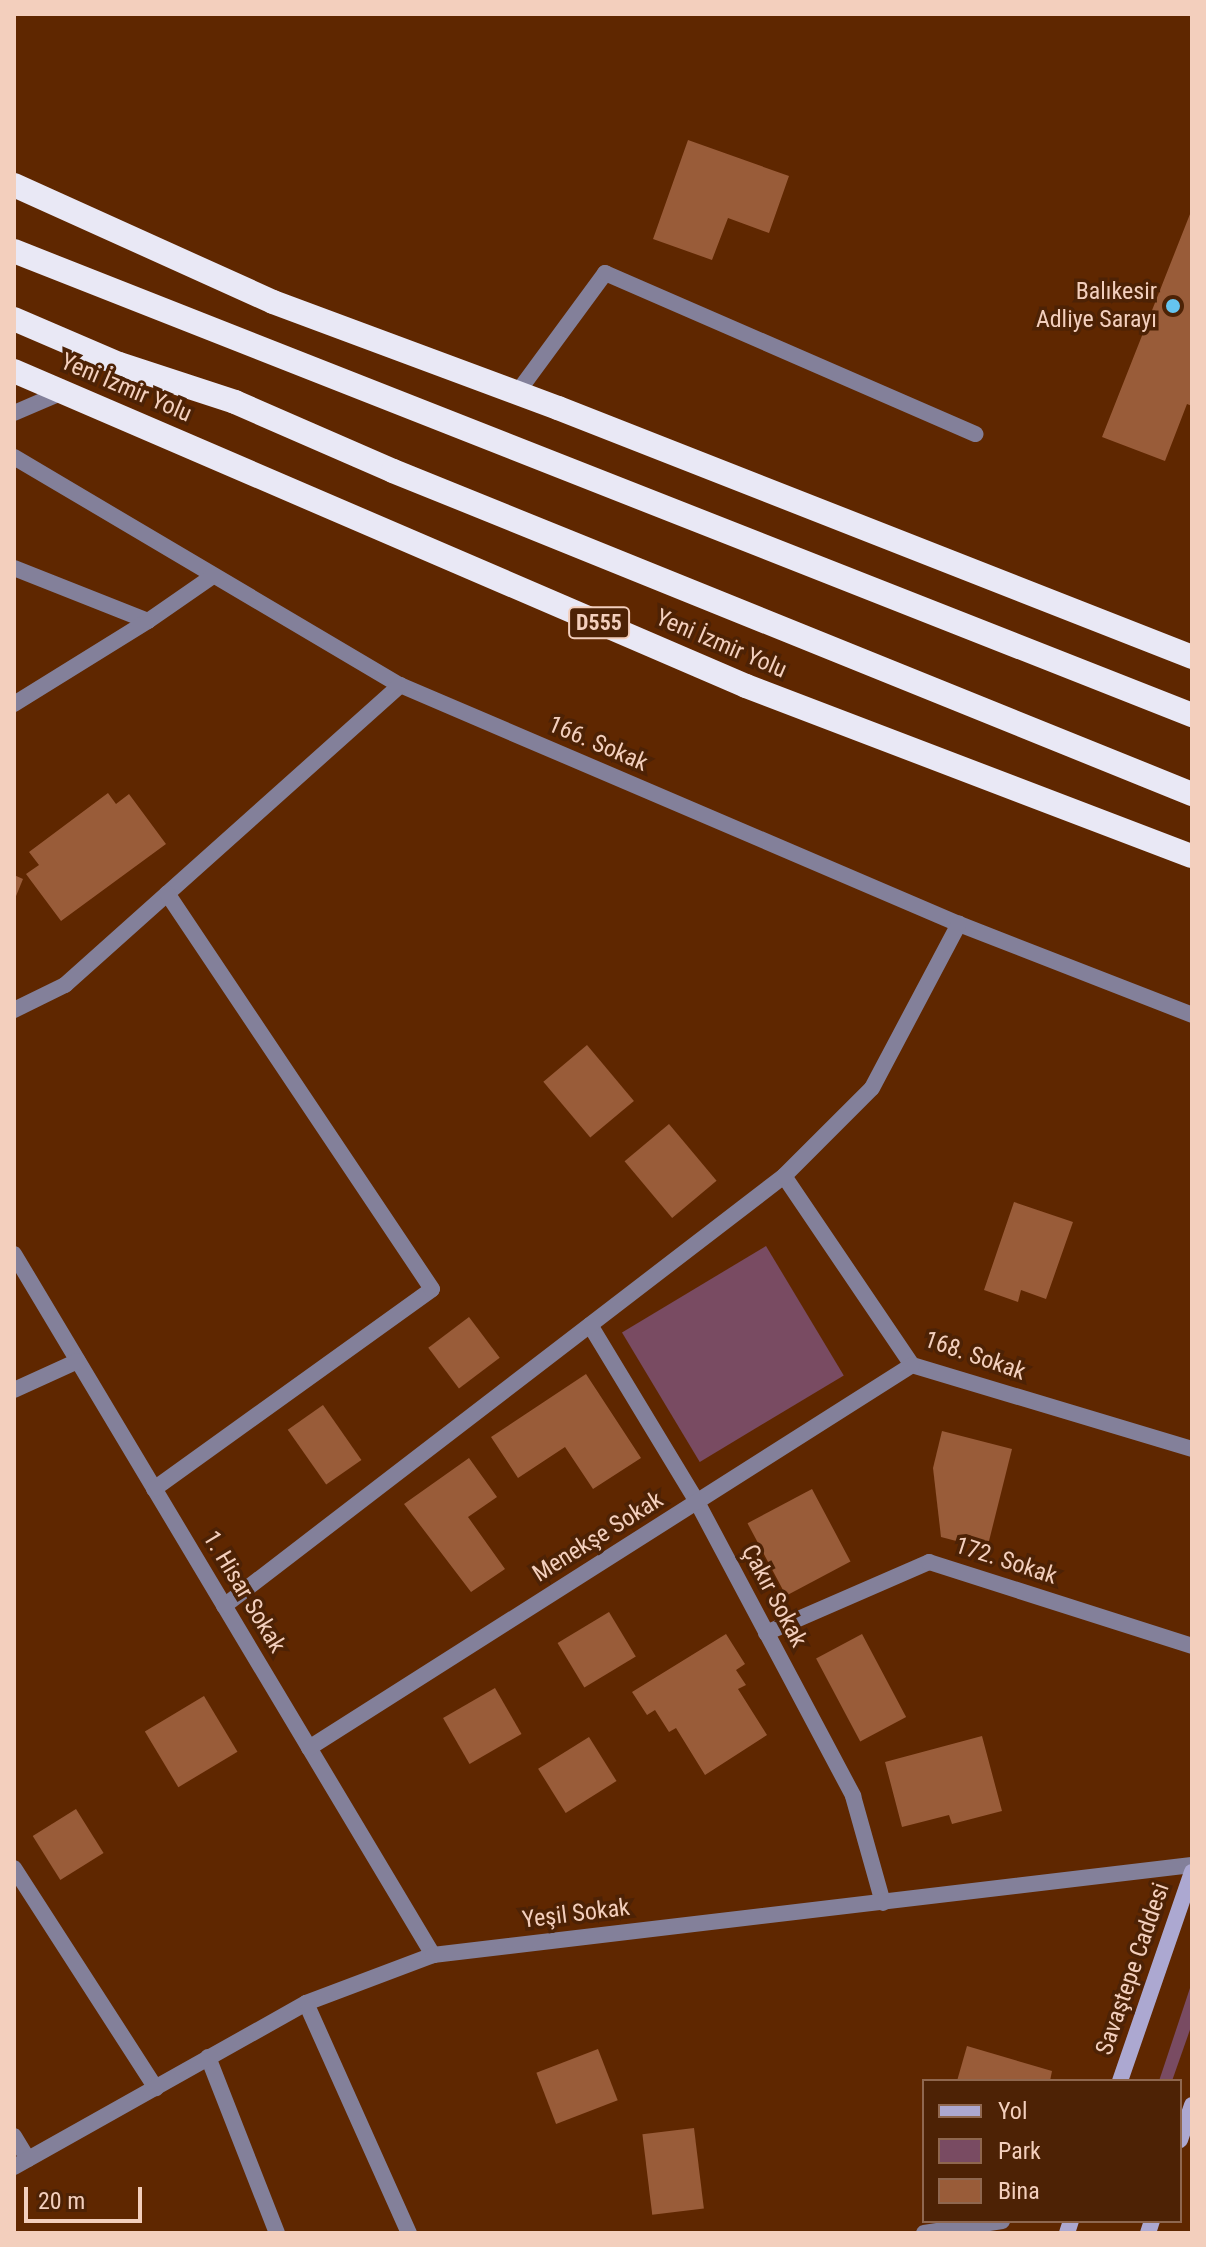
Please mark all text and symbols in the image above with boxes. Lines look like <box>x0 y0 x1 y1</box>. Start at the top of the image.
place label: Balıkesir Adliye Sarayı <box>1036 278 1157 334</box>
marker: Balıkesir Adliye Sarayı <box>1164 297 1182 315</box>
street label: Yeni İzmir Yolu <box>56 347 196 429</box>
street label: Yeni İzmir Yolu <box>651 603 791 685</box>
road number: D555 <box>567 605 631 641</box>
street label: 166. Sokak <box>544 710 652 778</box>
street label: 168. Sokak <box>921 1325 1029 1387</box>
street label: Menekşe Sokak <box>527 1485 669 1589</box>
street label: 1. Hisar Sokak <box>196 1526 292 1658</box>
street label: 172. Sokak <box>952 1531 1060 1591</box>
street label: Çakır Sokak <box>735 1540 813 1652</box>
street label: Savaştepe Caddesi <box>1090 1879 1176 2059</box>
street label: Yeşil Sokak <box>521 1893 631 1935</box>
legend <box>922 2079 1182 2223</box>
text: Yol <box>998 2097 1027 2125</box>
text: Park <box>998 2137 1041 2165</box>
scale bar <box>28 2171 146 2221</box>
text: Bina <box>998 2177 1040 2205</box>
text: 20 m <box>38 2187 85 2215</box>

